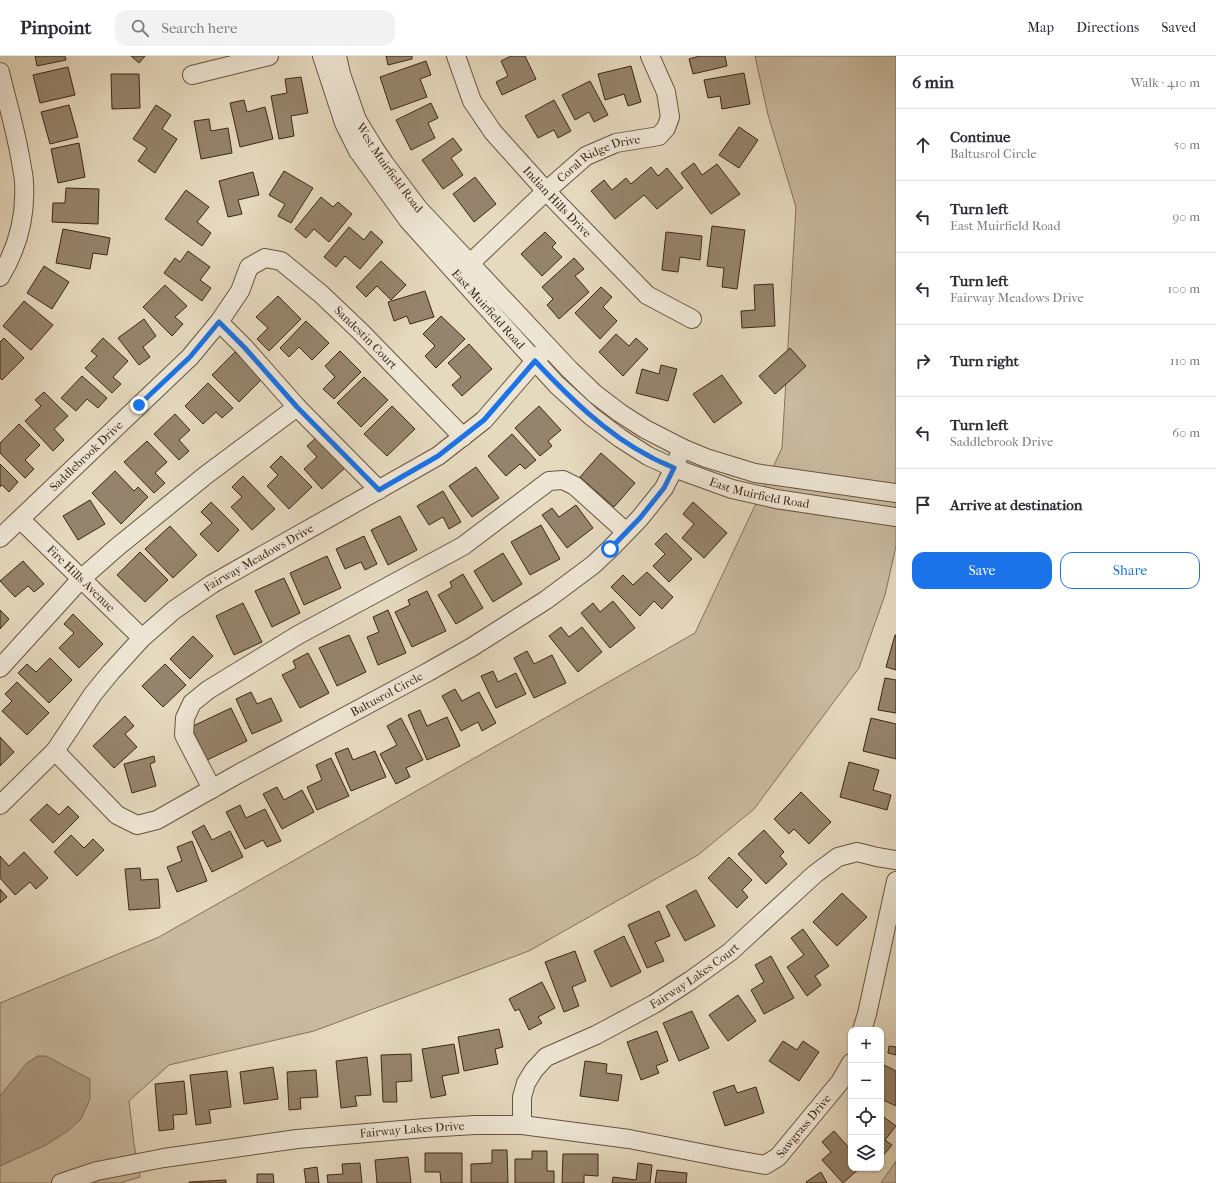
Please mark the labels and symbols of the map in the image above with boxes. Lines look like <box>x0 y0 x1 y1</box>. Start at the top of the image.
street label: West Muirfield Road <box>353 120 426 216</box>
street label: Coral Ridge Drive <box>554 132 641 185</box>
street label: Indian Hills Drive <box>520 163 594 240</box>
street label: East Muirfield Road <box>449 266 528 352</box>
street label: Sandestin Court <box>331 303 401 373</box>
route end <box>130 396 148 414</box>
street label: Saddlebrook Drive <box>47 418 126 494</box>
street label: East Muirfield Road <box>708 474 811 511</box>
street label: Fairway Meadows Drive <box>201 521 316 595</box>
route start <box>601 540 619 558</box>
street label: Fire Hills Avenue <box>44 542 118 614</box>
street label: Baltusrol Circle <box>348 669 425 719</box>
street label: Fairway Lakes Court <box>647 940 743 1012</box>
street label: Sawgrass Drive <box>773 1091 834 1161</box>
street label: Fairway Lakes Drive <box>359 1119 465 1141</box>

